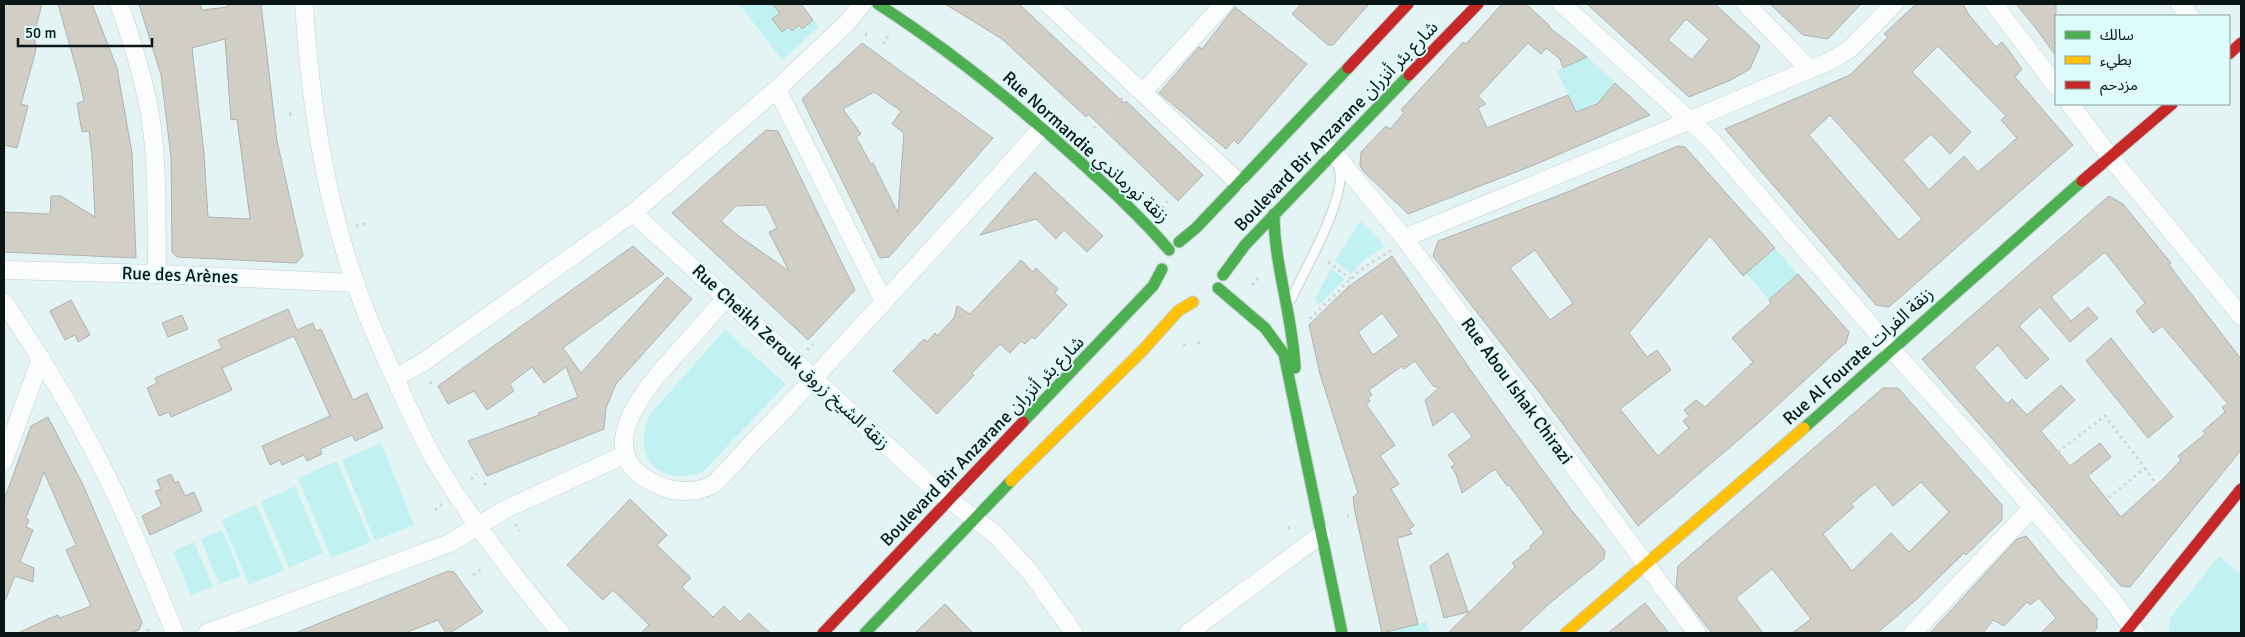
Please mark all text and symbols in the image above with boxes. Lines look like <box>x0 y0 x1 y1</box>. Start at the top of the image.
scale bar <box>18 15 151 47</box>
legend <box>2055 15 2230 105</box>
street label: Boulevard Bir Anzarane شارع بئر أنزران <box>1229 16 1445 238</box>
text: 50 m <box>25 24 56 42</box>
text: سالك <box>2100 26 2134 44</box>
text: بطيء <box>2100 51 2132 71</box>
street label: Rue Normandie زنقة نورماندي <box>997 66 1174 229</box>
text: مزدحم <box>2100 76 2138 96</box>
street label: Rue Cheikh Zerouk زنقة الشيخ زروق <box>686 260 894 456</box>
street label: Rue des Arènes <box>121 262 239 288</box>
street label: Rue Al Fourate زنقة الفرات <box>1778 283 1938 429</box>
street label: Rue Abou Ishak Chirazi <box>1456 313 1578 469</box>
street label: Boulevard Bir Anzarane شارع بئر أنزران <box>875 331 1091 553</box>

